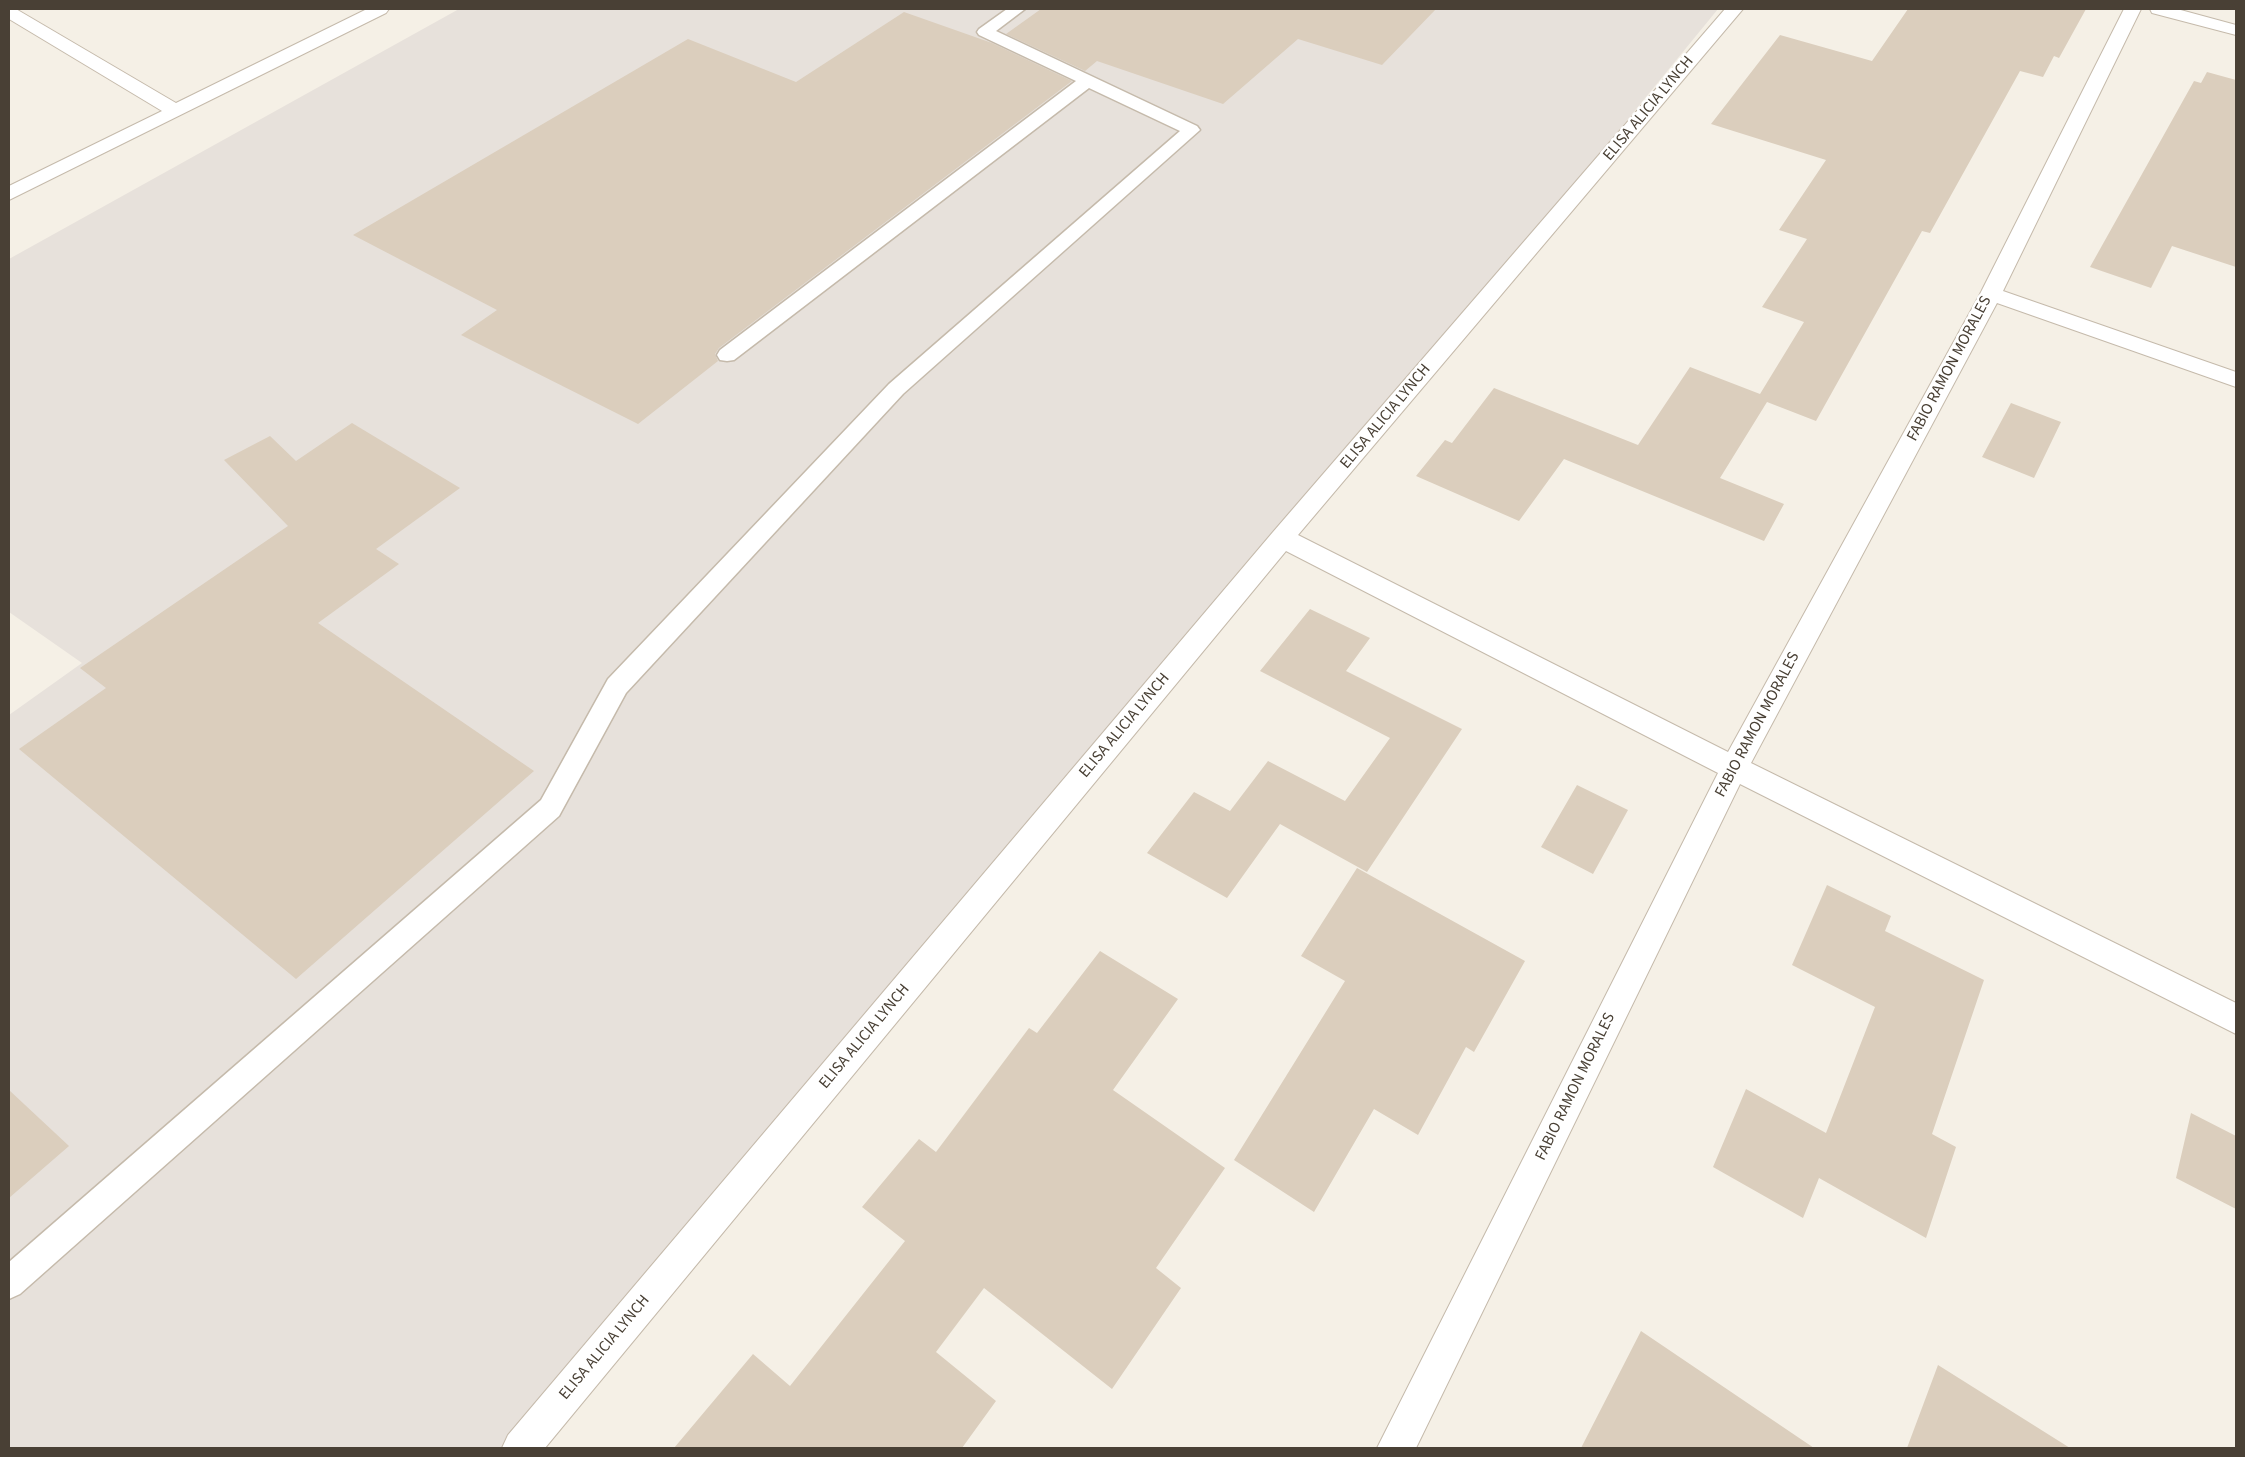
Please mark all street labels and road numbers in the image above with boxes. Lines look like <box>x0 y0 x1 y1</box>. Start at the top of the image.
street label: ELISA ALICIA LYNCH <box>1600 53 1698 165</box>
street label: FABIO RAMON MORALES <box>1904 293 1996 445</box>
street label: ELISA ALICIA LYNCH <box>1337 361 1435 473</box>
street label: FABIO RAMON MORALES <box>1712 649 1804 801</box>
street label: ELISA ALICIA LYNCH <box>1076 670 1174 782</box>
street label: ELISA ALICIA LYNCH <box>816 981 914 1093</box>
street label: FABIO RAMON MORALES <box>1532 1010 1620 1164</box>
street label: ELISA ALICIA LYNCH <box>556 1292 654 1404</box>

